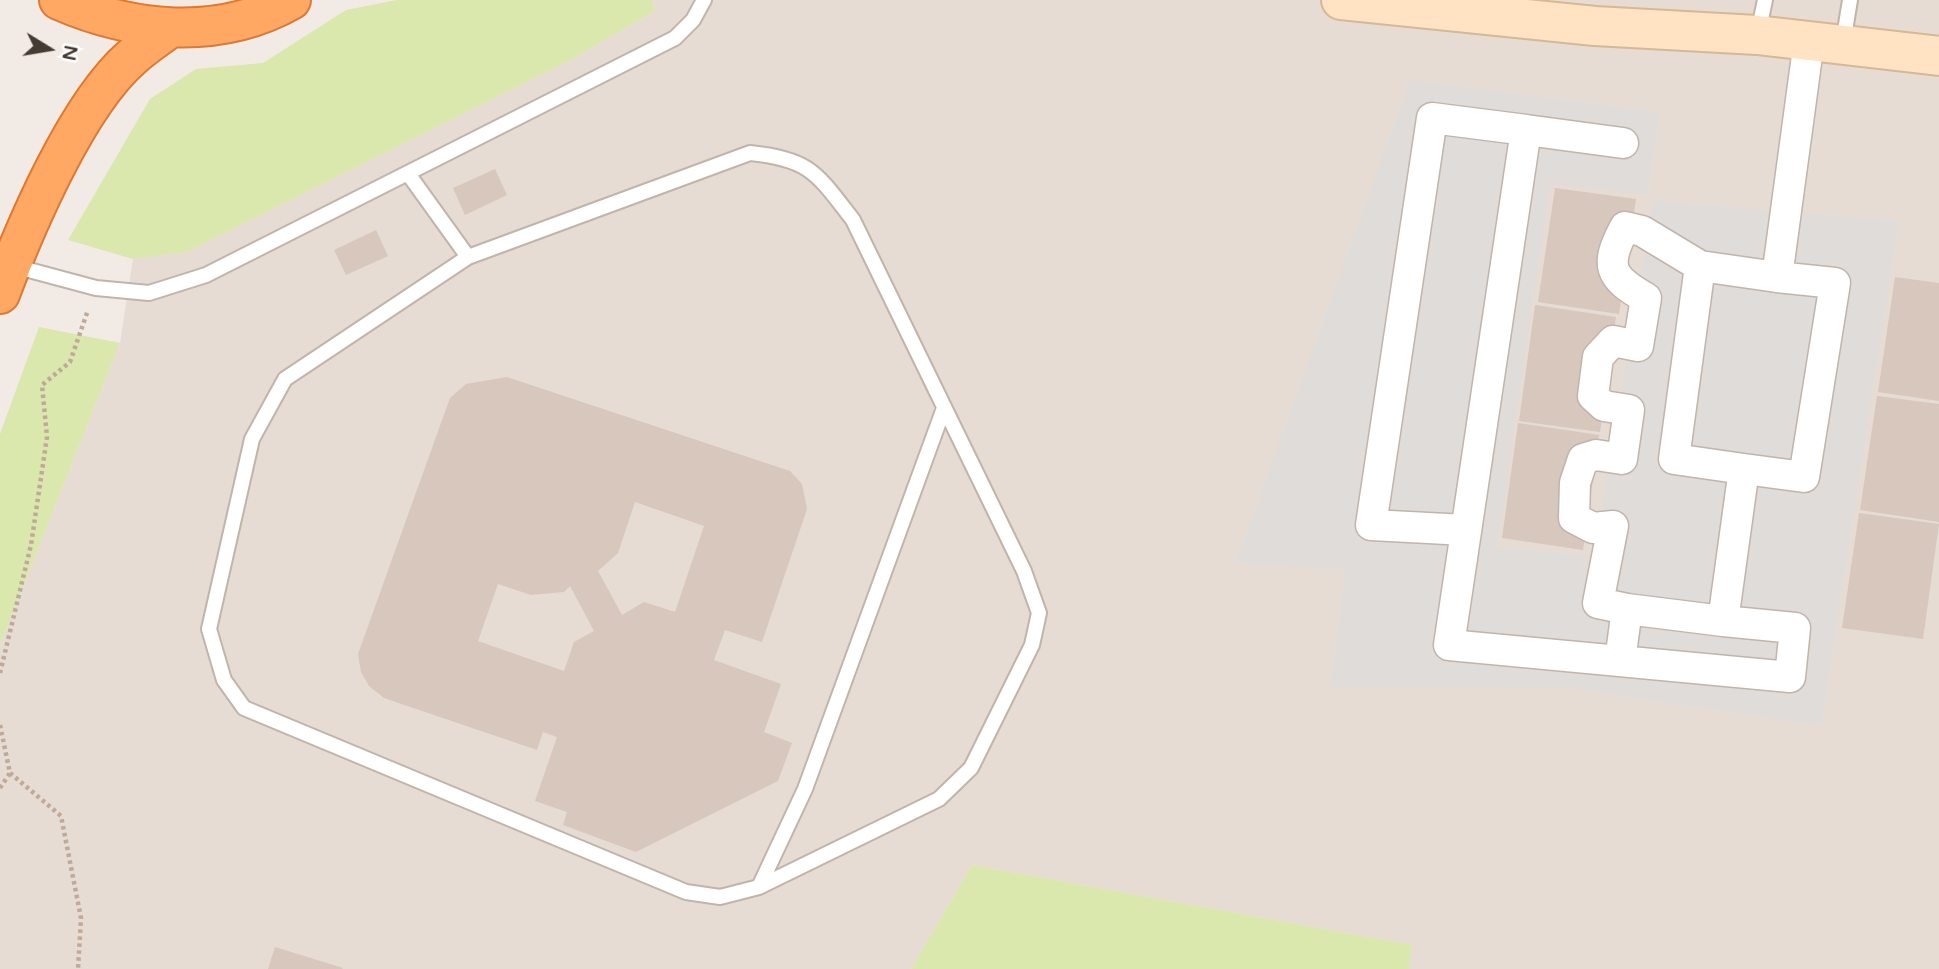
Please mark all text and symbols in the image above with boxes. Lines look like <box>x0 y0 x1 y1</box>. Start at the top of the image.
north arrow <box>14 14 84 84</box>
text: N <box>57 43 82 63</box>

